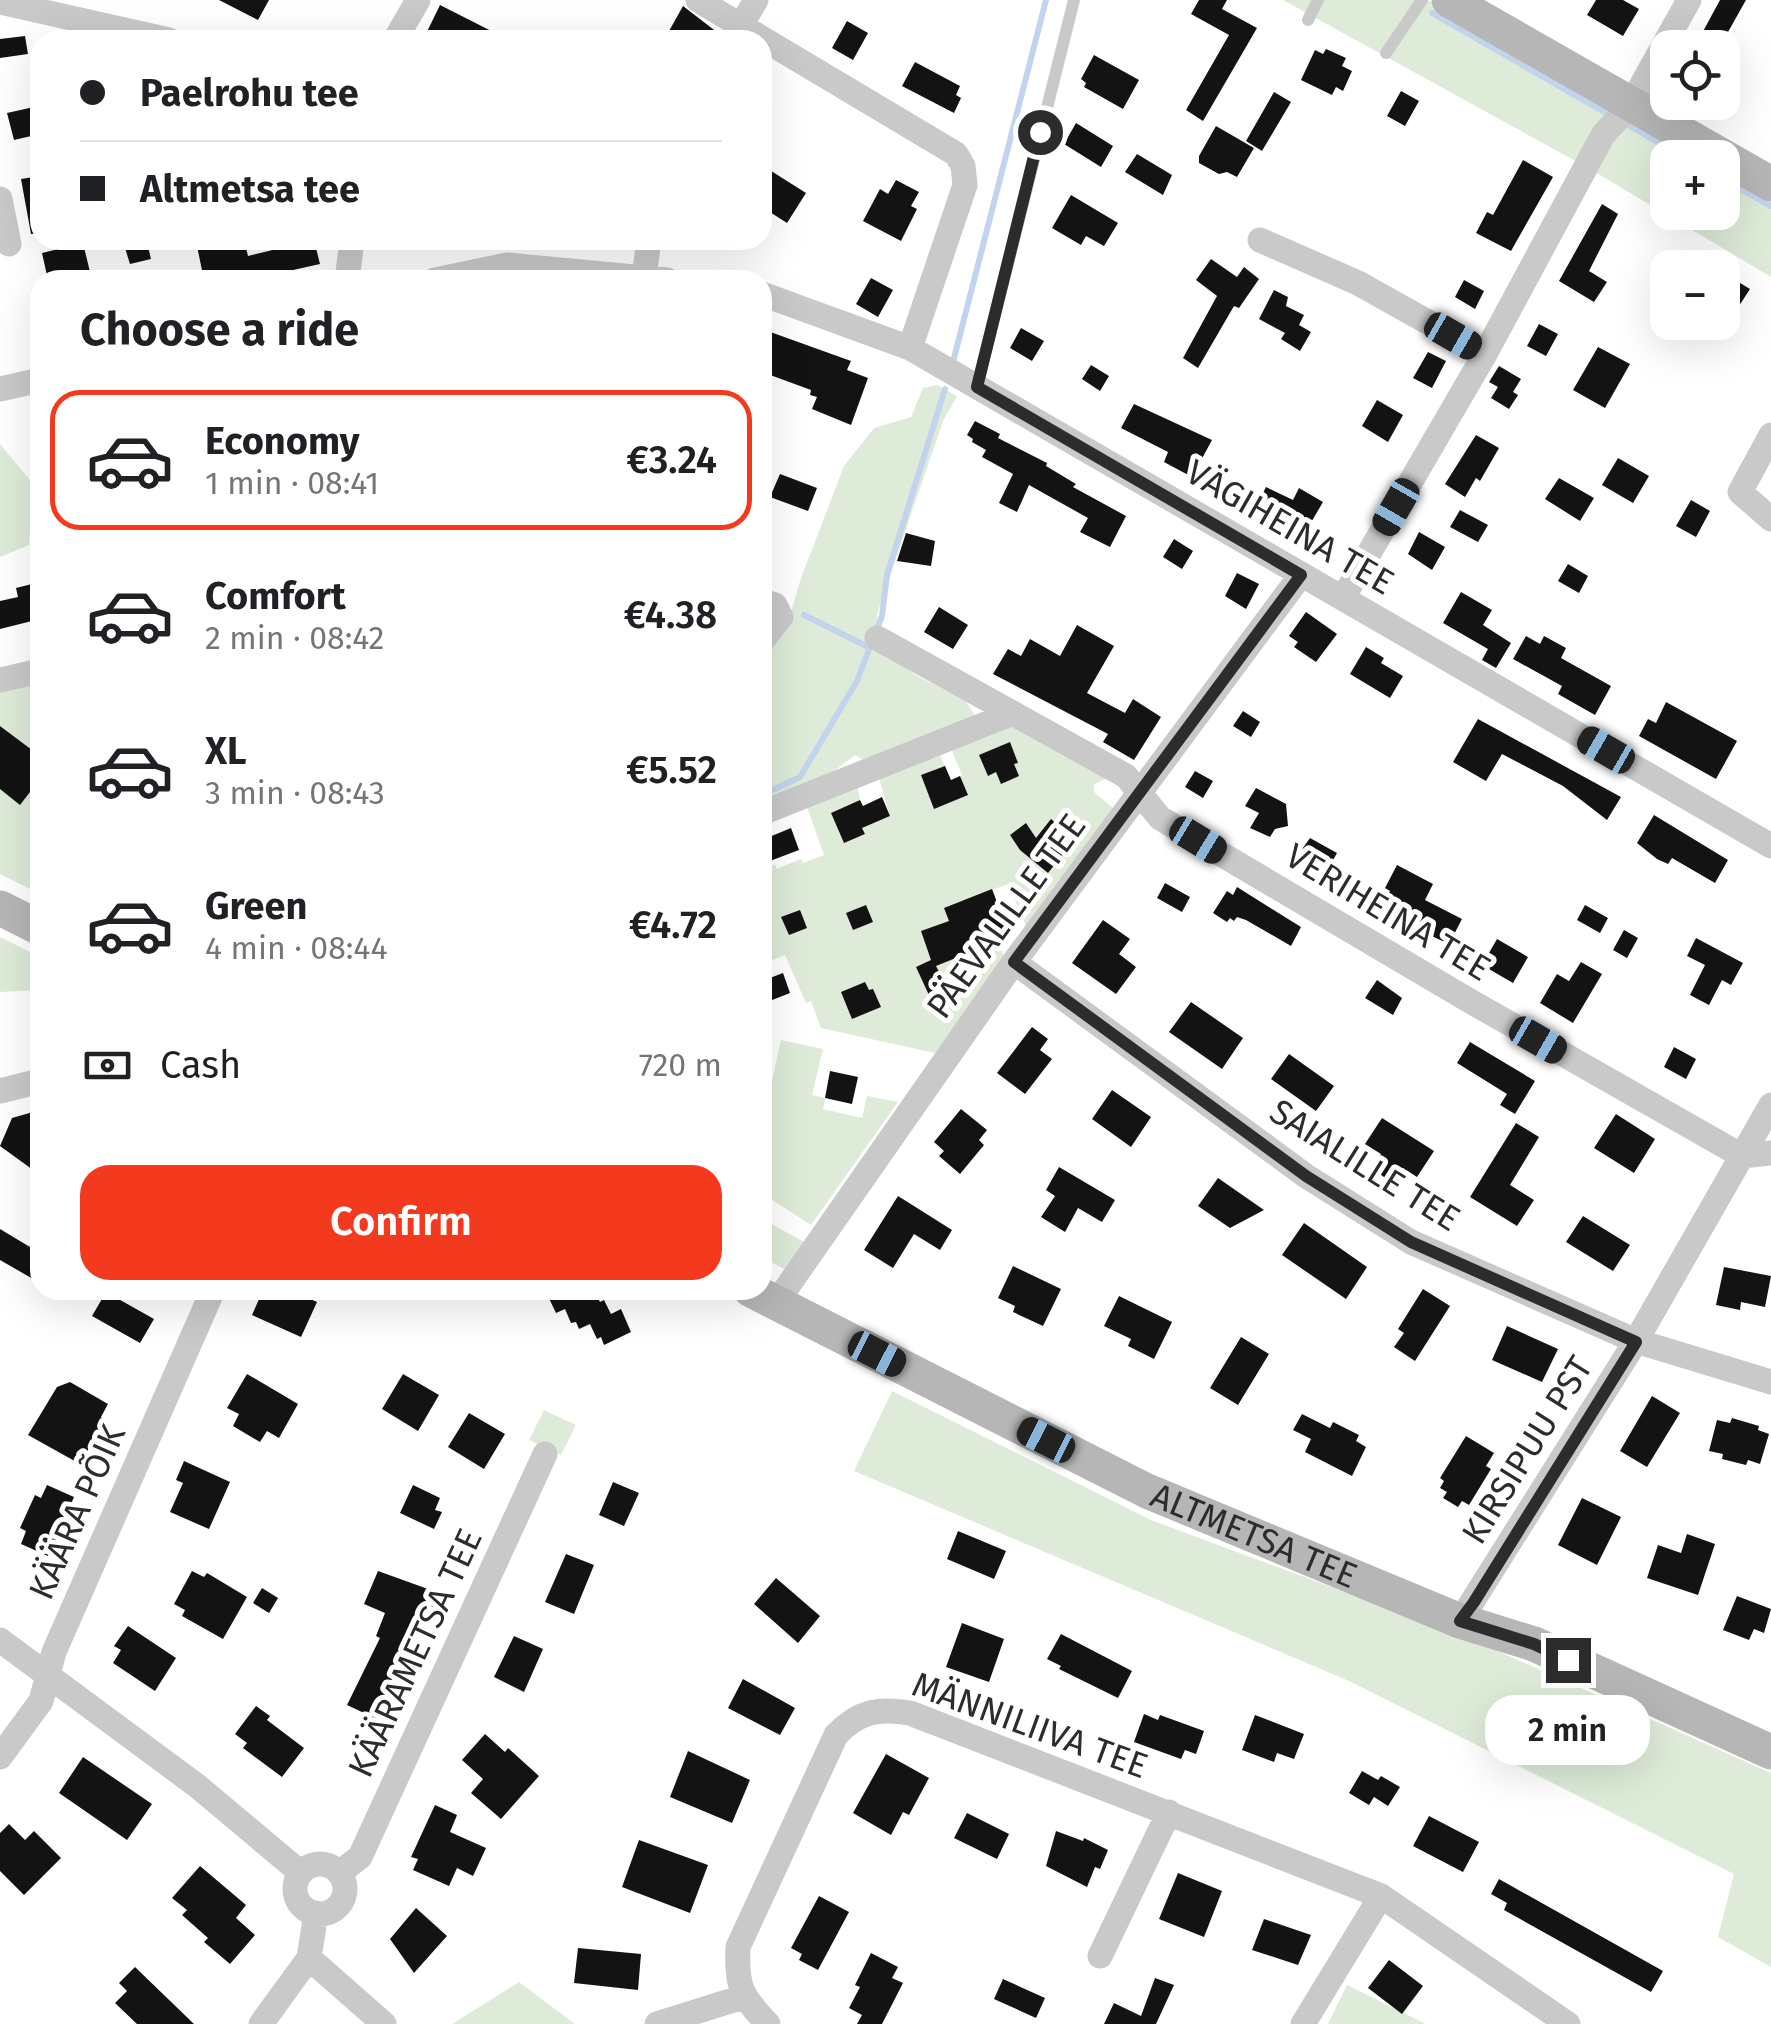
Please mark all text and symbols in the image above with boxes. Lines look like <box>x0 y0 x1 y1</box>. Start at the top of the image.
map controls <box>1650 30 1740 340</box>
button: locate <box>1650 30 1740 120</box>
text: Paelrohu tee <box>140 70 359 116</box>
route start <box>1018 110 1063 155</box>
button: + <box>1650 140 1740 230</box>
text: Altmetsa tee <box>140 166 360 212</box>
button: − <box>1650 250 1740 340</box>
text: Choose a ride <box>80 303 359 357</box>
car <box>1420 308 1486 364</box>
icon: car <box>85 415 175 505</box>
text: Economy <box>205 418 360 464</box>
text: €3.24 <box>626 437 717 483</box>
street label: VÄGIHEINA TEE <box>1179 451 1401 603</box>
text: 1 min · 08:41 <box>205 464 379 502</box>
car <box>1368 474 1424 540</box>
icon: car <box>85 570 175 660</box>
text: Comfort <box>205 573 346 619</box>
text: €4.38 <box>624 592 717 638</box>
text: 2 min · 08:42 <box>205 619 384 657</box>
car <box>1573 722 1639 778</box>
icon: car <box>85 725 175 815</box>
text: XL <box>205 728 247 774</box>
text: €5.52 <box>626 747 717 793</box>
text: 3 min · 08:43 <box>205 774 385 812</box>
street label: PÄEVALILLE TEE <box>918 806 1094 1026</box>
car <box>1165 812 1231 868</box>
street label: VERIHEINA TEE <box>1278 834 1498 990</box>
icon: car <box>85 880 175 970</box>
text: Green <box>205 883 308 929</box>
text: €4.72 <box>629 902 717 948</box>
text: 4 min · 08:44 <box>205 929 387 967</box>
car <box>1505 1012 1571 1068</box>
icon: cash <box>80 1038 135 1093</box>
text: Cash <box>160 1042 241 1088</box>
text: 720 m <box>639 1046 722 1084</box>
street label: SAIALILLE TEE <box>1262 1090 1468 1240</box>
button: Confirm <box>80 1165 722 1280</box>
car <box>843 1327 911 1381</box>
street label: KIRSIPUU PST <box>1453 1348 1601 1552</box>
car <box>1012 1413 1080 1467</box>
street label: KÄÄRA PÕIK <box>20 1418 134 1606</box>
street label: ALTMETSA TEE <box>1145 1474 1363 1597</box>
street label: KÄÄRAMETSA TEE <box>339 1522 491 1784</box>
route end <box>1546 1638 1591 1683</box>
street label: MÄNNILIIVA TEE <box>907 1663 1153 1787</box>
callout: 2 min <box>1486 1695 1650 1765</box>
text: 2 min <box>1528 1711 1607 1749</box>

